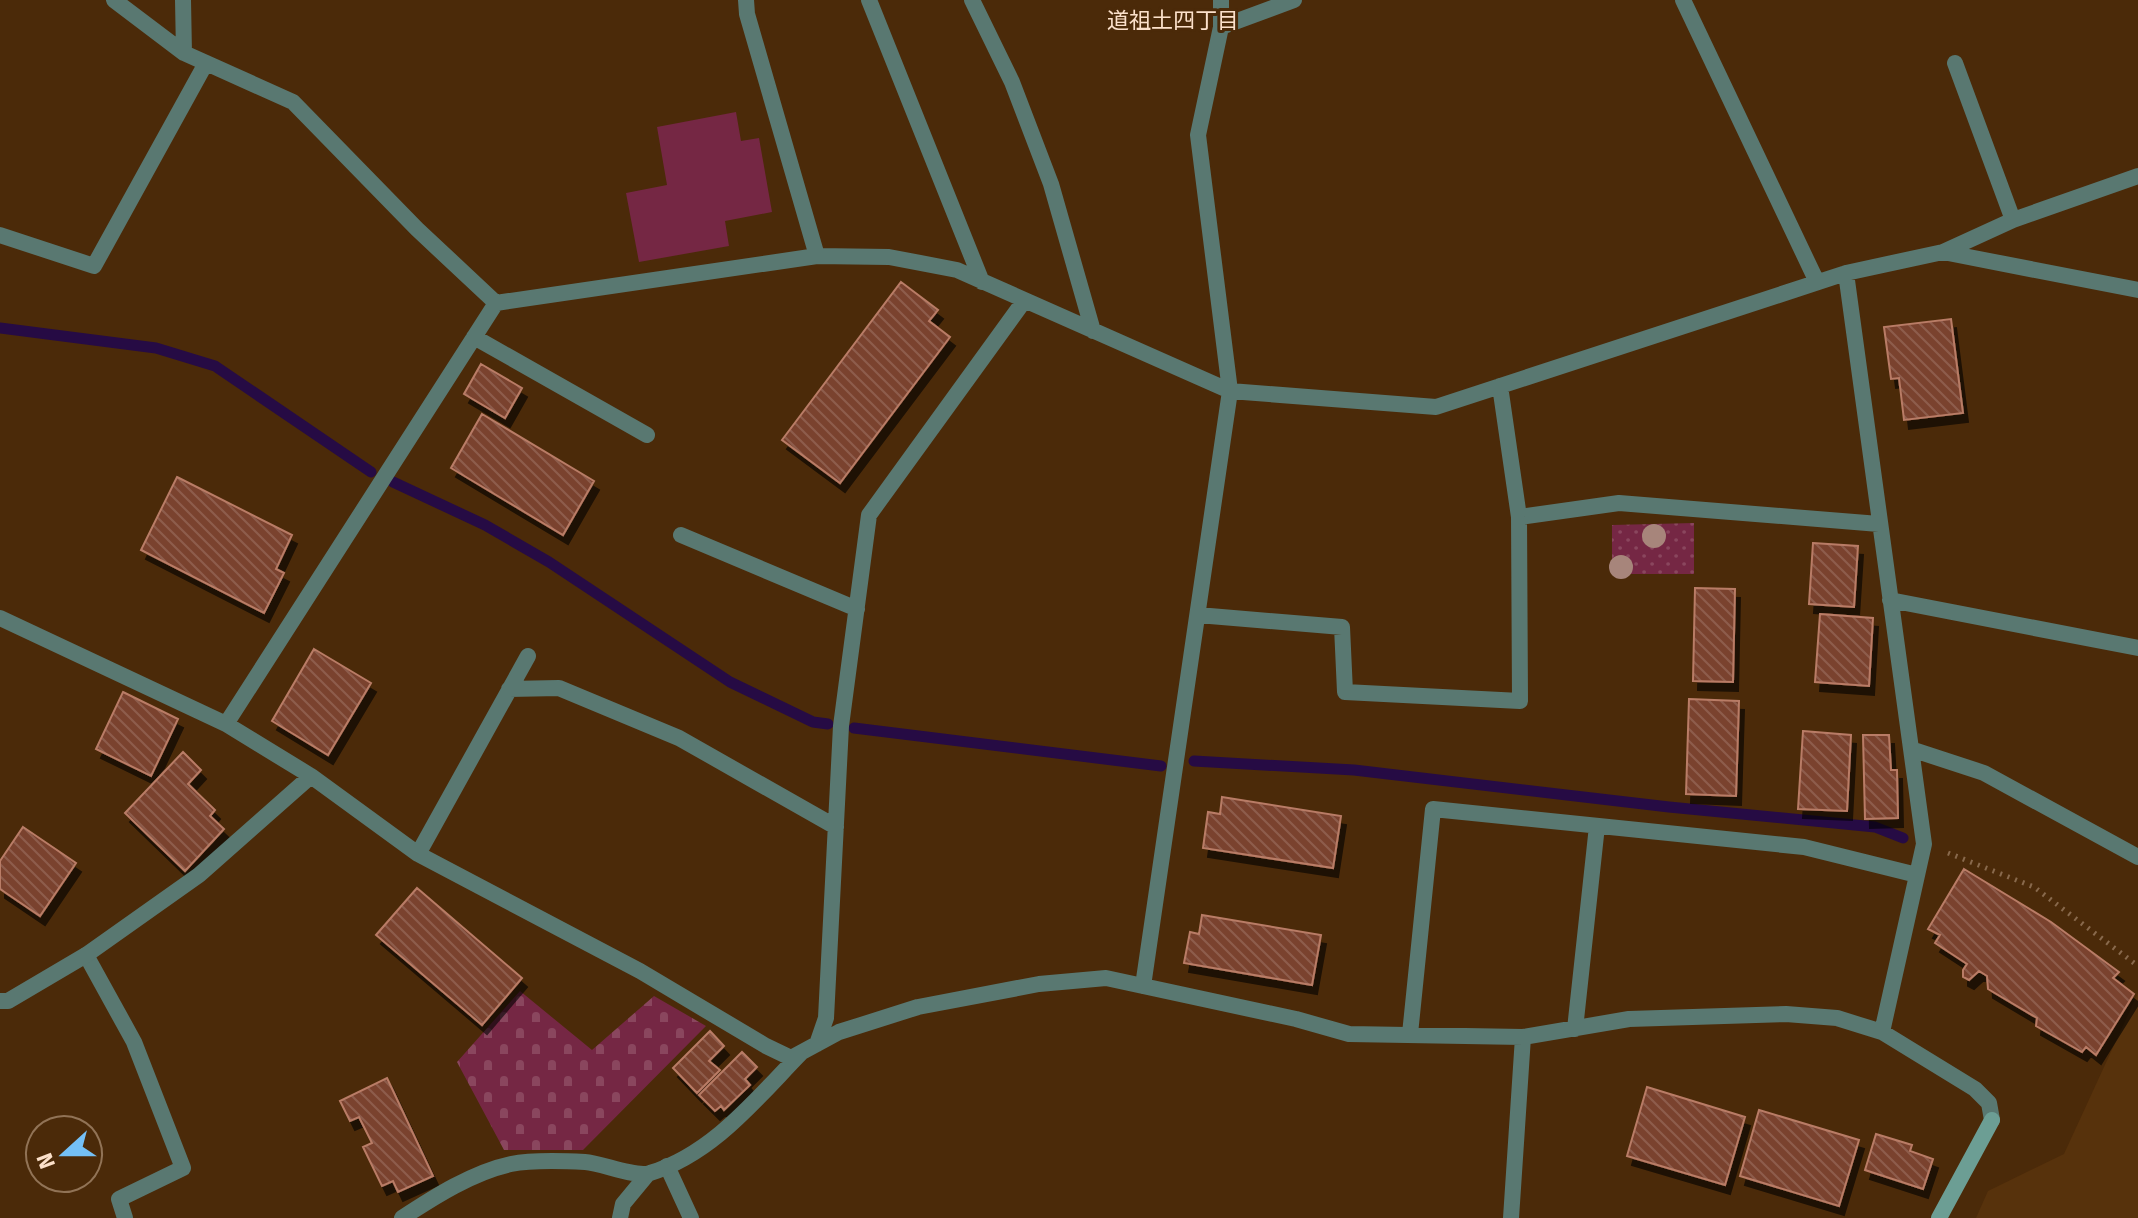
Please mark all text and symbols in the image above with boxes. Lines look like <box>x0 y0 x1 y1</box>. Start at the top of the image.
district label: 道祖土四丁目 <box>1107 7 1239 34</box>
north arrow <box>24 1114 104 1194</box>
text: N <box>31 1149 61 1173</box>

